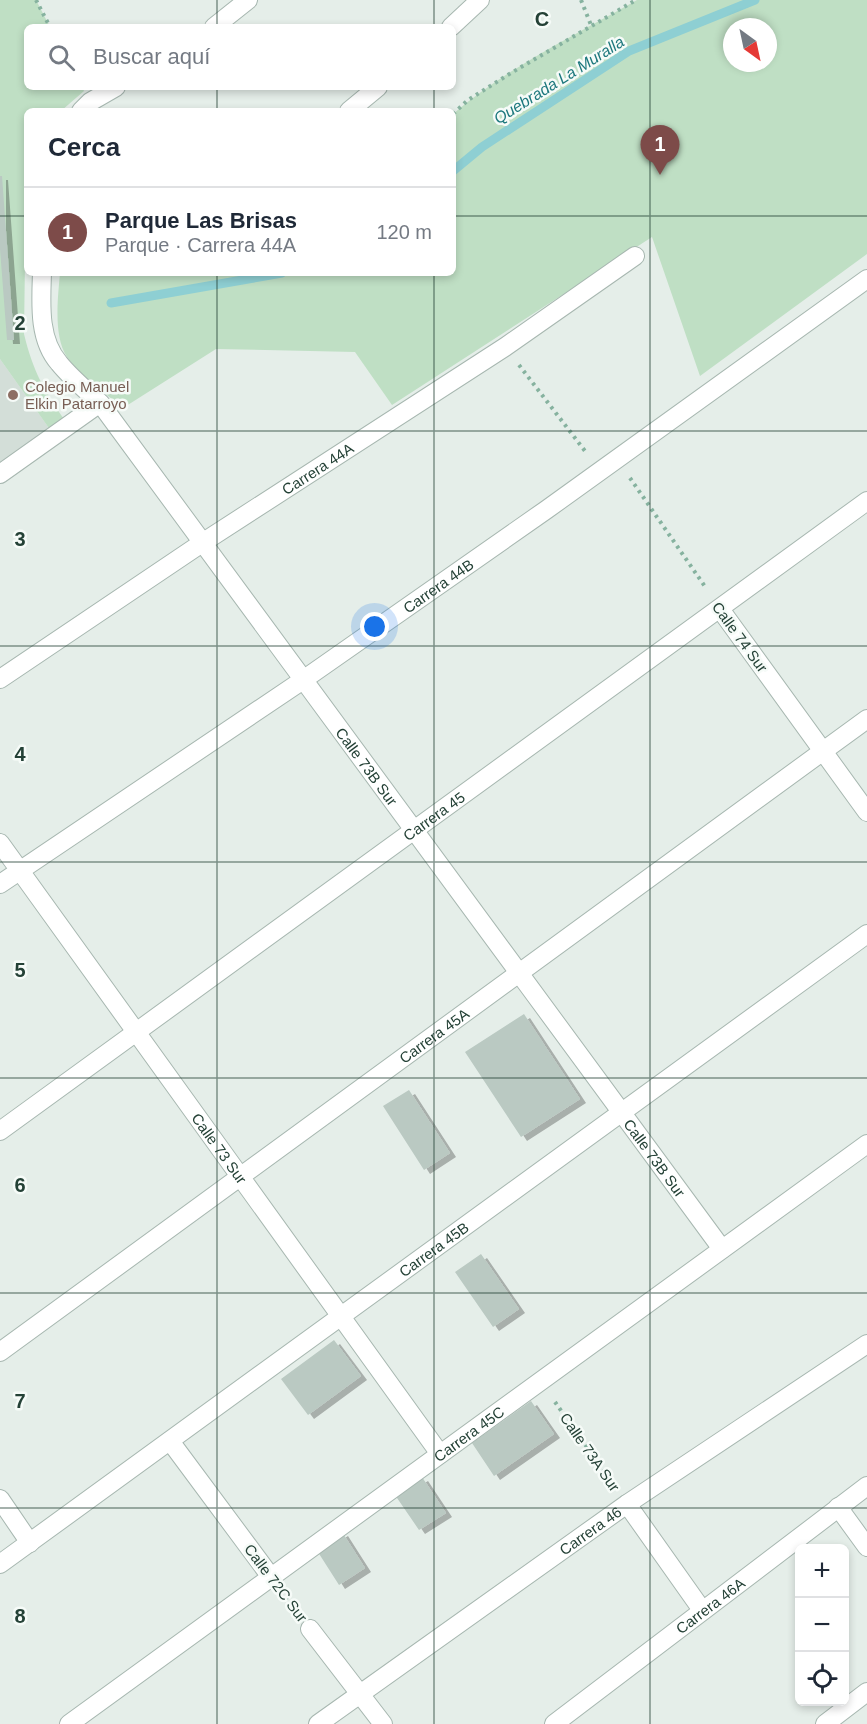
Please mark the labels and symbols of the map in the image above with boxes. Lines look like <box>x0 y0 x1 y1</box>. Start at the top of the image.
text: C <box>535 8 549 30</box>
north arrow <box>723 18 777 72</box>
water label: Quebrada La Muralla <box>491 33 627 127</box>
pin: 1 <box>640 126 680 175</box>
text: 2 <box>14 312 26 334</box>
place label: Colegio Manuel Elkin Patarroyo <box>25 378 129 412</box>
marker: Colegio Manuel Elkin Patarroyo <box>6 388 20 402</box>
street label: Carrera 44A <box>279 439 356 498</box>
text: 3 <box>14 528 26 550</box>
street label: Carrera 44B <box>400 555 476 616</box>
street label: Calle 74 Sur <box>709 599 771 675</box>
your location <box>360 612 389 641</box>
street label: Calle 73B Sur <box>333 724 401 809</box>
text: 4 <box>14 743 26 765</box>
street label: Carrera 45 <box>400 788 468 844</box>
text: 5 <box>14 959 26 981</box>
street label: Carrera 45A <box>396 1004 472 1066</box>
street label: Calle 73 Sur <box>189 1110 251 1187</box>
street label: Calle 73B Sur <box>621 1115 689 1200</box>
text: 6 <box>14 1174 26 1196</box>
street label: Carrera 45B <box>396 1218 472 1280</box>
text: 7 <box>14 1390 26 1412</box>
street label: Carrera 45C <box>430 1402 507 1465</box>
street label: Calle 73A Sur <box>557 1410 623 1494</box>
street label: Carrera 46 <box>556 1503 624 1558</box>
street label: Calle 72C Sur <box>241 1541 311 1625</box>
street label: Carrera 46A <box>672 1574 748 1637</box>
text: 8 <box>14 1605 26 1627</box>

